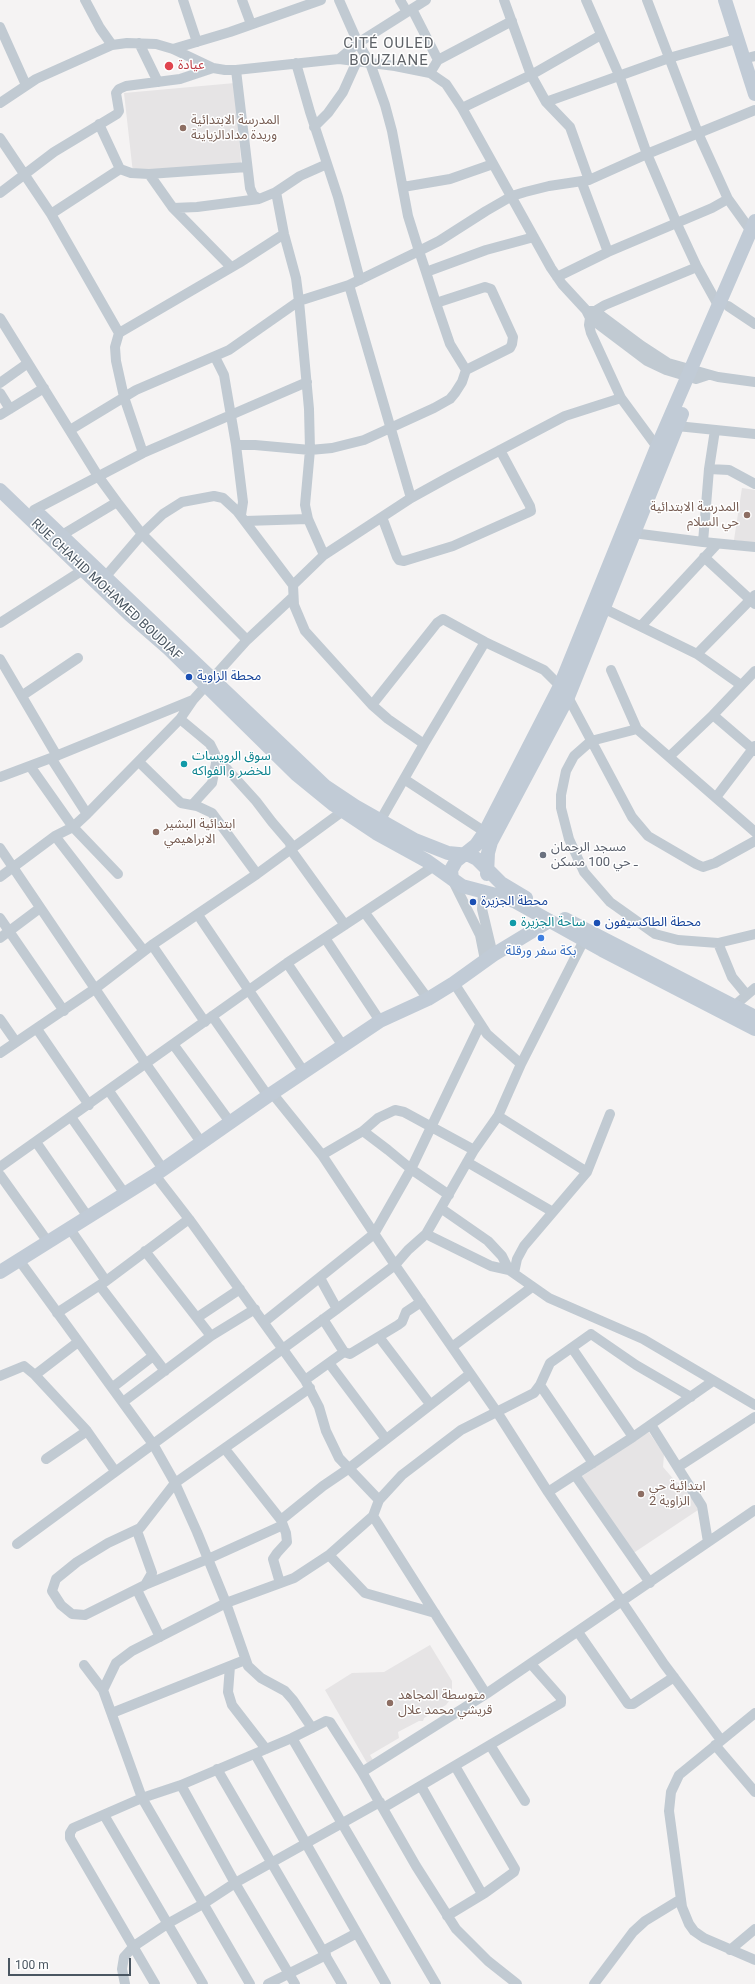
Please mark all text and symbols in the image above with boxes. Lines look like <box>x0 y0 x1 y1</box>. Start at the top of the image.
district label: CITÉ OULED BOUZIANE <box>343 35 435 70</box>
place label: عيادة <box>178 58 205 74</box>
marker: عيادة <box>163 60 175 72</box>
place label: المدرسة الابتدائية وريدة مدادالزياينة <box>191 113 280 144</box>
marker: المدرسة الابتدائية وريدة مدادالزياينة <box>178 123 188 133</box>
place label: المدرسة الابتدائية حي السلام <box>650 500 739 531</box>
marker: المدرسة الابتدائية حي السلام <box>742 510 752 520</box>
street label: RUE CHAHID MOHAMED BOUDIAF <box>28 516 184 664</box>
place label: محطة الزاوية <box>197 669 261 685</box>
marker: محطة الزاوية <box>184 672 194 682</box>
place label: سوق الرويسات للخضر و الفواكه <box>192 749 271 780</box>
marker: سوق الرويسات للخضر و الفواكه <box>179 759 189 769</box>
place label: ابتدائية البشير الابراهيمي <box>164 817 235 848</box>
marker: ابتدائية البشير الابراهيمي <box>151 827 161 837</box>
place label: مسجد الرحمان ـ حي 100 مسكن <box>551 840 637 871</box>
marker: مسجد الرحمان ـ حي 100 مسكن <box>538 850 548 860</box>
place label: محطة الجزيرة <box>481 894 548 910</box>
marker: محطة الجزيرة <box>468 897 478 907</box>
place label: ساحة الجزيرة <box>521 915 585 931</box>
place label: محطة الطاكسيفون <box>605 915 701 931</box>
marker: ساحة الجزيرة <box>508 918 518 928</box>
marker: محطة الطاكسيفون <box>592 918 602 928</box>
marker: بكة سفر ورقلة <box>536 933 546 943</box>
place label: بكة سفر ورقلة <box>506 944 576 960</box>
place label: ابتدائية حي الزاوية 2 <box>649 1479 706 1510</box>
marker: ابتدائية حي الزاوية 2 <box>636 1489 646 1499</box>
place label: متوسطة المجاهد قريشي محمد علال <box>398 1688 492 1719</box>
marker: متوسطة المجاهد قريشي محمد علال <box>385 1698 395 1708</box>
scale bar <box>10 1950 133 1976</box>
text: 100 m <box>15 1958 49 1972</box>

